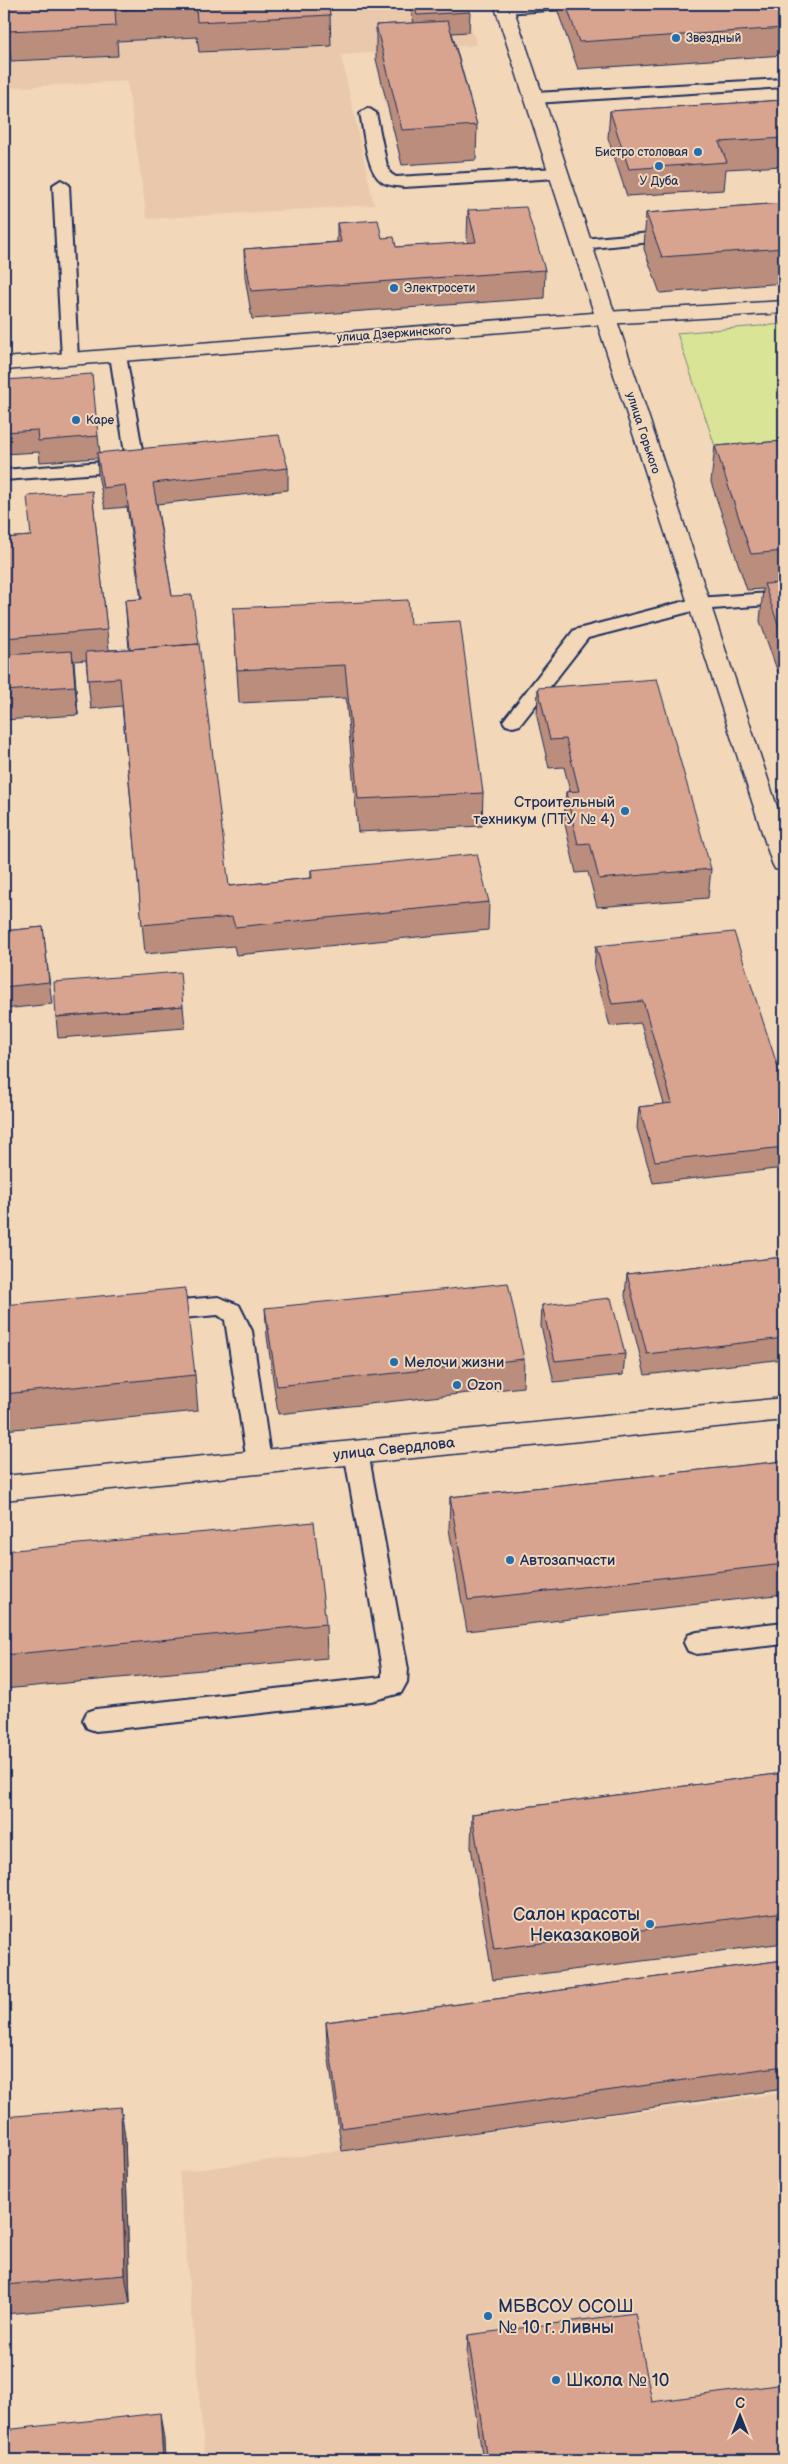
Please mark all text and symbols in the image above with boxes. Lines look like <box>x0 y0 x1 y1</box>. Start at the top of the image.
place label: Звездный <box>686 31 741 46</box>
marker: Звездный <box>670 32 682 44</box>
place label: Бистро столовая <box>595 145 688 160</box>
marker: Бистро столовая <box>692 146 704 158</box>
marker: У Дуба <box>653 160 665 172</box>
place label: У Дуба <box>640 174 678 189</box>
place label: Электросети <box>404 281 476 296</box>
marker: Электросети <box>388 282 400 294</box>
street label: улица Дзержинского <box>336 323 452 345</box>
street label: улица Горького <box>623 390 663 476</box>
place label: Каре <box>86 413 115 428</box>
marker: Каре <box>70 414 82 426</box>
place label: Строительный техникум (ПТУ № 4) <box>473 793 615 829</box>
marker: Строительный техникум (ПТУ № 4) <box>619 805 631 817</box>
place label: Мелочи жизни <box>404 1353 504 1372</box>
marker: Мелочи жизни <box>388 1356 400 1368</box>
place label: Ozon <box>467 1376 502 1395</box>
marker: Ozon <box>451 1379 463 1391</box>
street label: улица Свердлова <box>332 1433 456 1465</box>
place label: Автозапчасти <box>519 1551 615 1570</box>
marker: Автозапчасти <box>504 1554 516 1566</box>
place label: Салон красоты Неказаковой <box>513 1904 640 1946</box>
marker: Салон красоты Неказаковой <box>644 1918 656 1930</box>
place label: МБВСОУ ОСОШ № 10 г. Ливны <box>498 2296 634 2338</box>
marker: МБВСОУ ОСОШ № 10 г. Ливны <box>482 2310 494 2322</box>
place label: Школа № 10 <box>566 2370 669 2391</box>
marker: Школа № 10 <box>550 2374 562 2386</box>
north arrow <box>716 2392 766 2442</box>
text: С <box>735 2395 745 2412</box>

